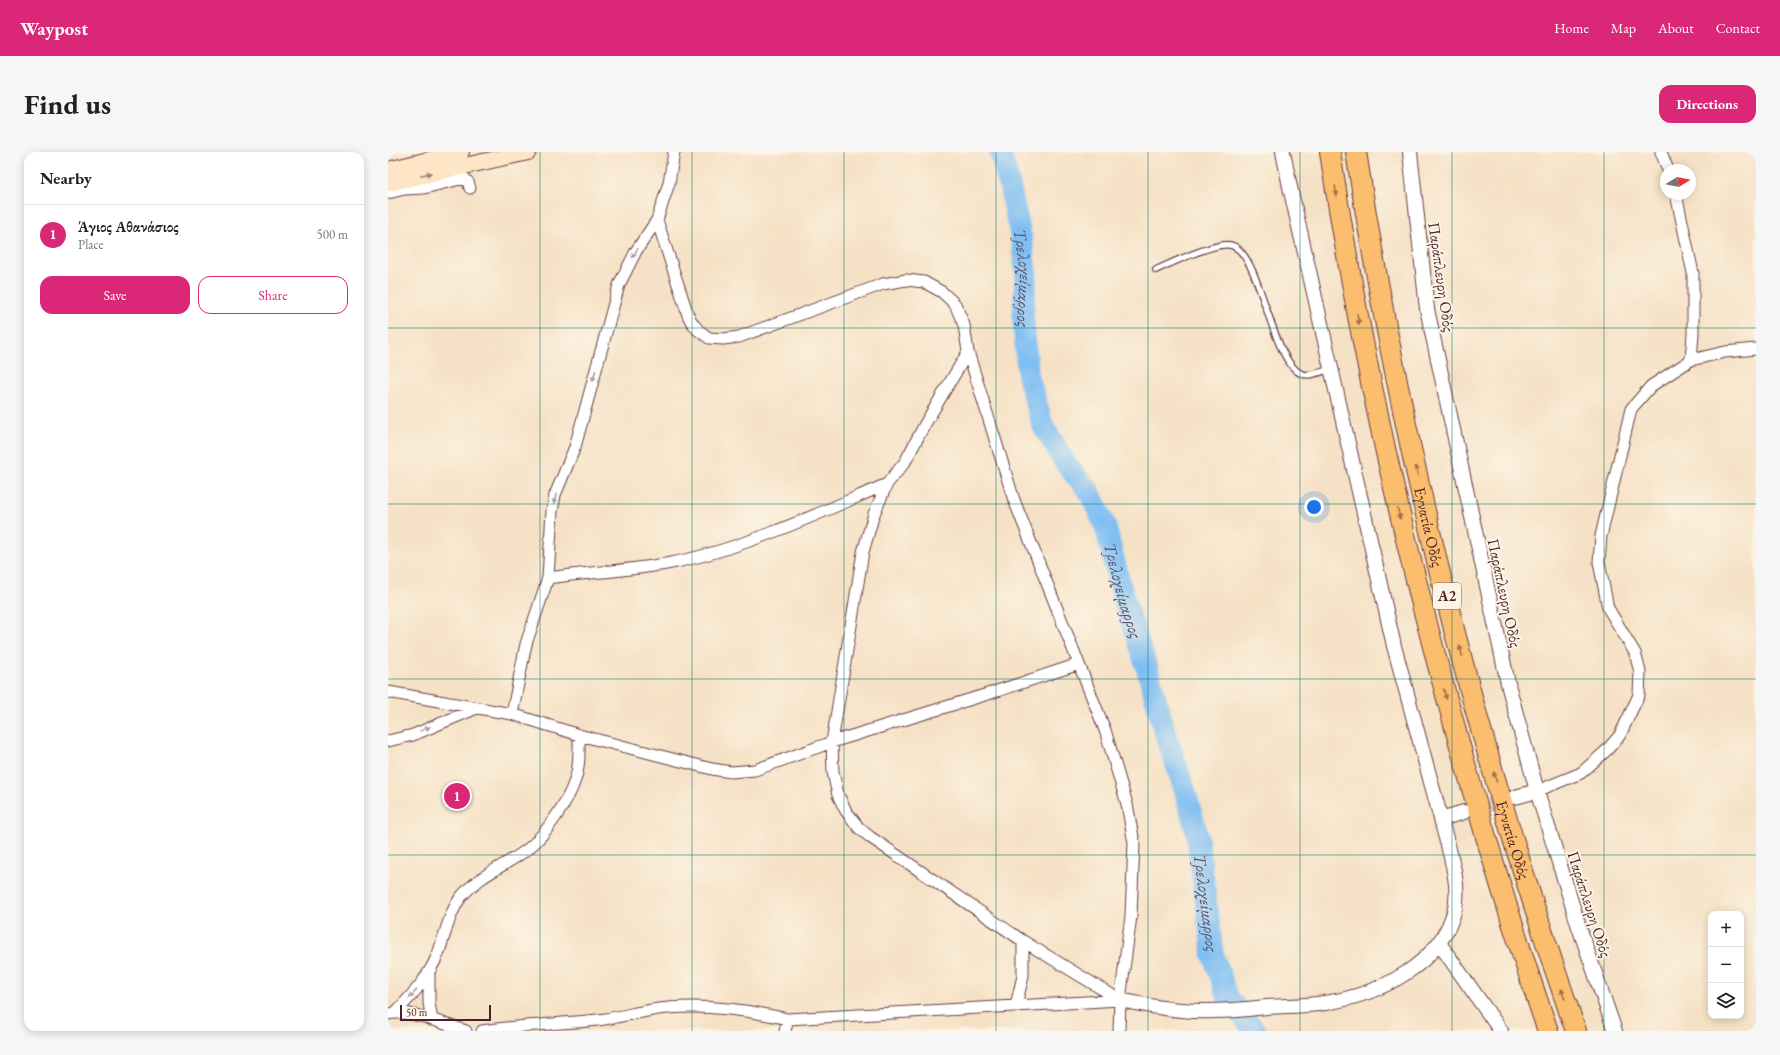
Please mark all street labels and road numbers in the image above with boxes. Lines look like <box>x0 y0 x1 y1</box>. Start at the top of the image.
street label: Παράπλευρη Οδός <box>1423 221 1460 334</box>
street label: Εγνατία Οδός <box>1409 485 1448 569</box>
street label: Παράπλευρη Οδός <box>1483 537 1526 650</box>
road number: Α2 <box>1433 583 1461 609</box>
street label: Εγνατία Οδός <box>1491 798 1535 882</box>
street label: Παράπλευρη Οδός <box>1562 848 1617 961</box>

